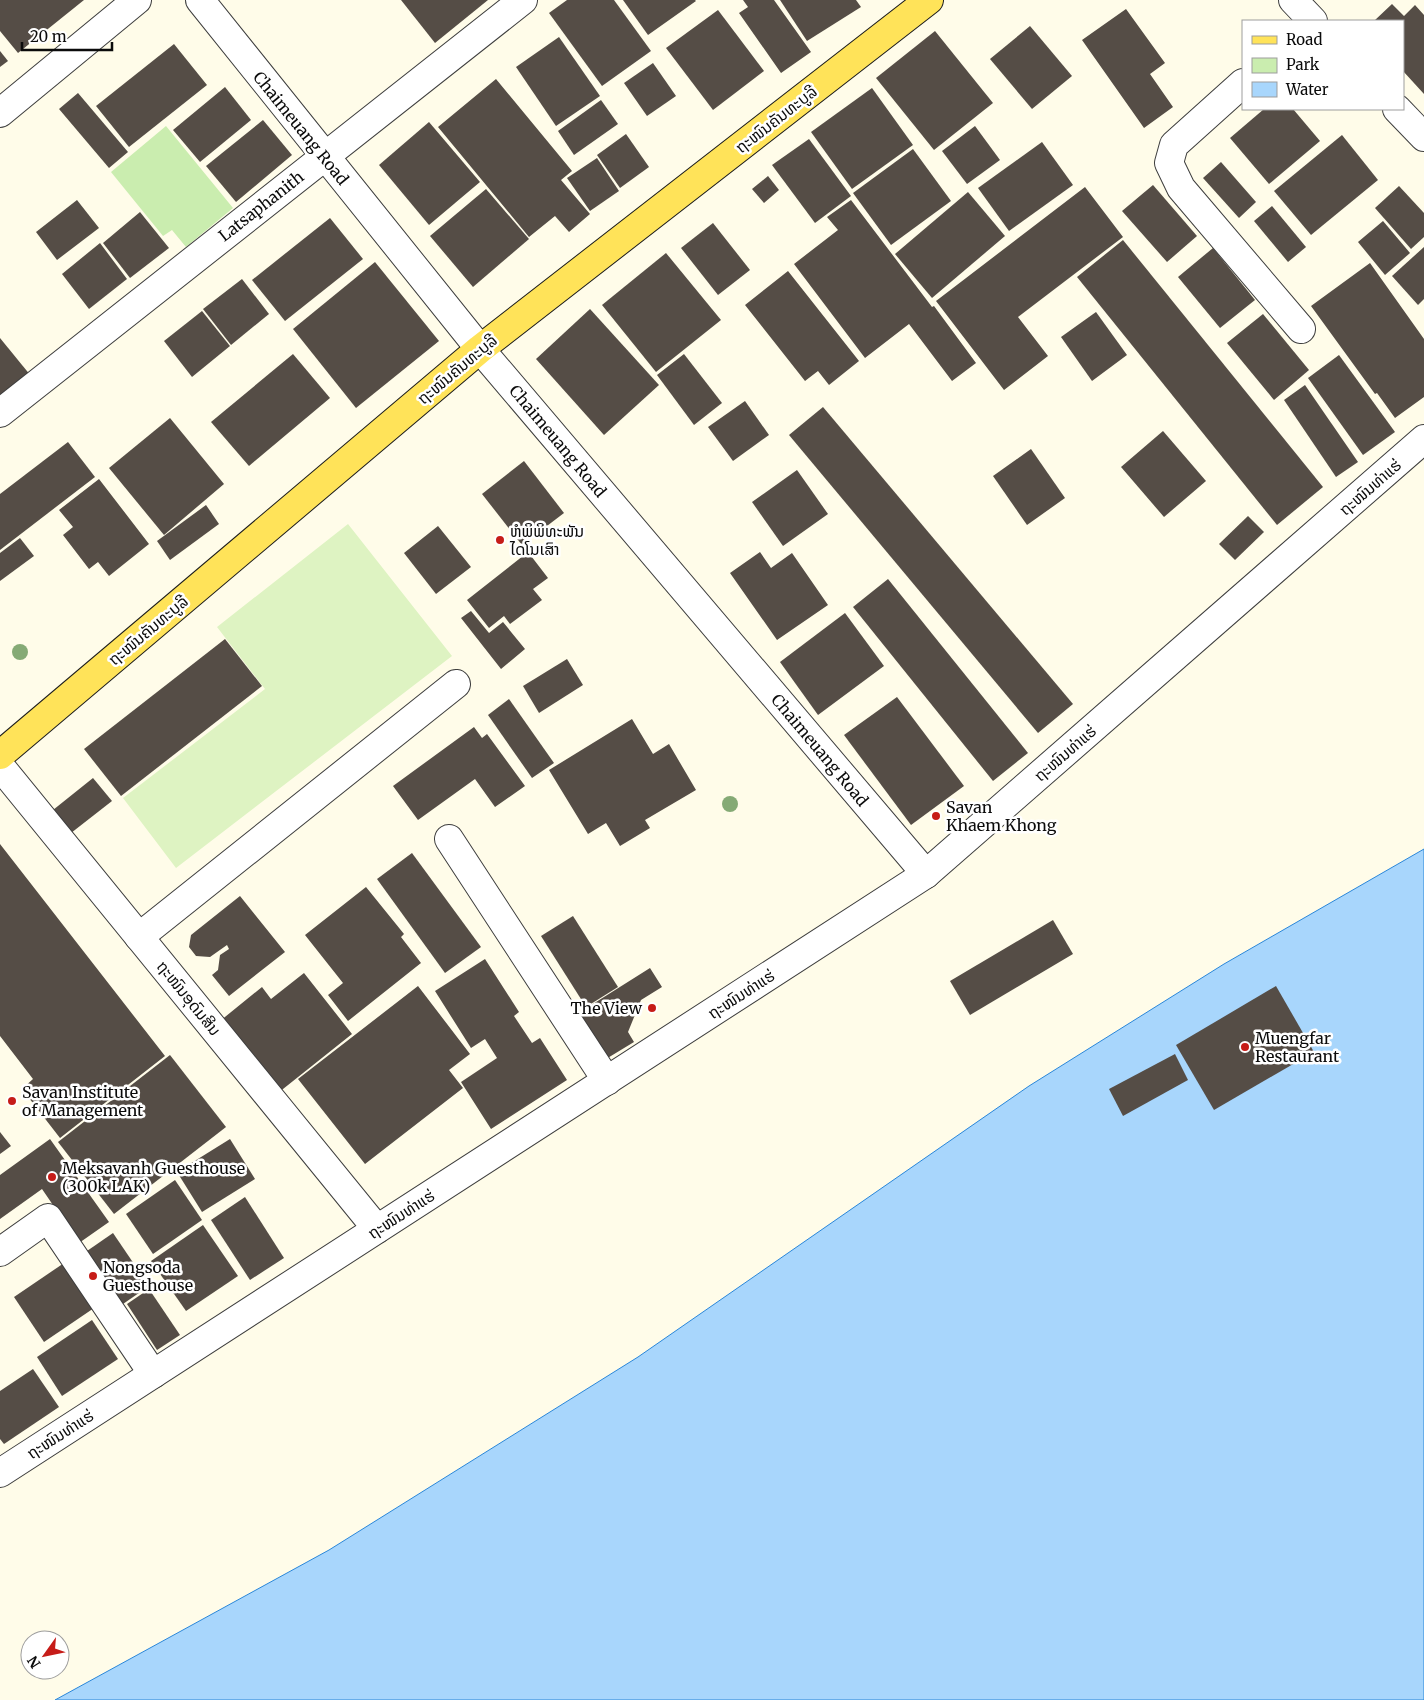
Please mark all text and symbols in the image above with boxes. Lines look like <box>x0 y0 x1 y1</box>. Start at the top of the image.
scale bar <box>22 20 112 52</box>
legend <box>1242 20 1404 110</box>
text: 20 m <box>30 27 67 46</box>
text: Road <box>1286 30 1322 49</box>
text: Park <box>1286 55 1320 74</box>
street label: Chaimeuang Road <box>249 67 353 189</box>
text: Water <box>1285 80 1329 99</box>
street label: ຖະໜົນຄັນທະບູລີ <box>731 81 821 158</box>
street label: Latsaphanith <box>214 166 308 246</box>
street label: ຖະໜົນຄັນທະບູລີ <box>413 330 502 409</box>
street label: Chaimeuang Road <box>505 381 611 501</box>
street label: ຖະໜົນທ່າແຮ່ <box>1335 455 1405 519</box>
place label: ຫໍພິພິທະພັນ ໄດໂນເສົາ <box>509 521 584 559</box>
marker: ຫໍພິພິທະພັນ ໄດໂນເສົາ <box>494 534 506 546</box>
street label: ຖະໜົນຄັນທະບູລີ <box>104 591 193 670</box>
street label: Chaimeuang Road <box>767 690 873 810</box>
street label: ຖະໜົນທ່າແຮ່ <box>1030 721 1100 785</box>
place label: Savan Khaem Khong <box>946 797 1057 835</box>
marker: Savan Khaem Khong <box>930 810 942 822</box>
street label: ຖະໜົນອຸດົມສິນ <box>152 956 225 1040</box>
street label: ຖະໜົນທ່າແຮ່ <box>704 965 778 1023</box>
place label: The View <box>570 998 642 1018</box>
marker: The View <box>646 1002 658 1014</box>
place label: Muengfar Restaurant <box>1255 1028 1340 1066</box>
marker: Muengfar Restaurant <box>1239 1041 1251 1053</box>
place label: Savan Institute of Management <box>22 1082 144 1120</box>
marker: Savan Institute of Management <box>6 1095 18 1107</box>
place label: Meksavanh Guesthouse (300k LAK) <box>62 1158 245 1196</box>
marker: Meksavanh Guesthouse (300k LAK) <box>46 1171 58 1183</box>
street label: ຖະໜົນທ່າແຮ່ <box>364 1185 438 1243</box>
place label: Nongsoda Guesthouse <box>103 1257 193 1295</box>
marker: Nongsoda Guesthouse <box>87 1270 99 1282</box>
street label: ຖະໜົນທ່າແຮ່ <box>23 1405 97 1463</box>
north arrow <box>20 1630 70 1680</box>
text: N <box>24 1653 45 1672</box>

